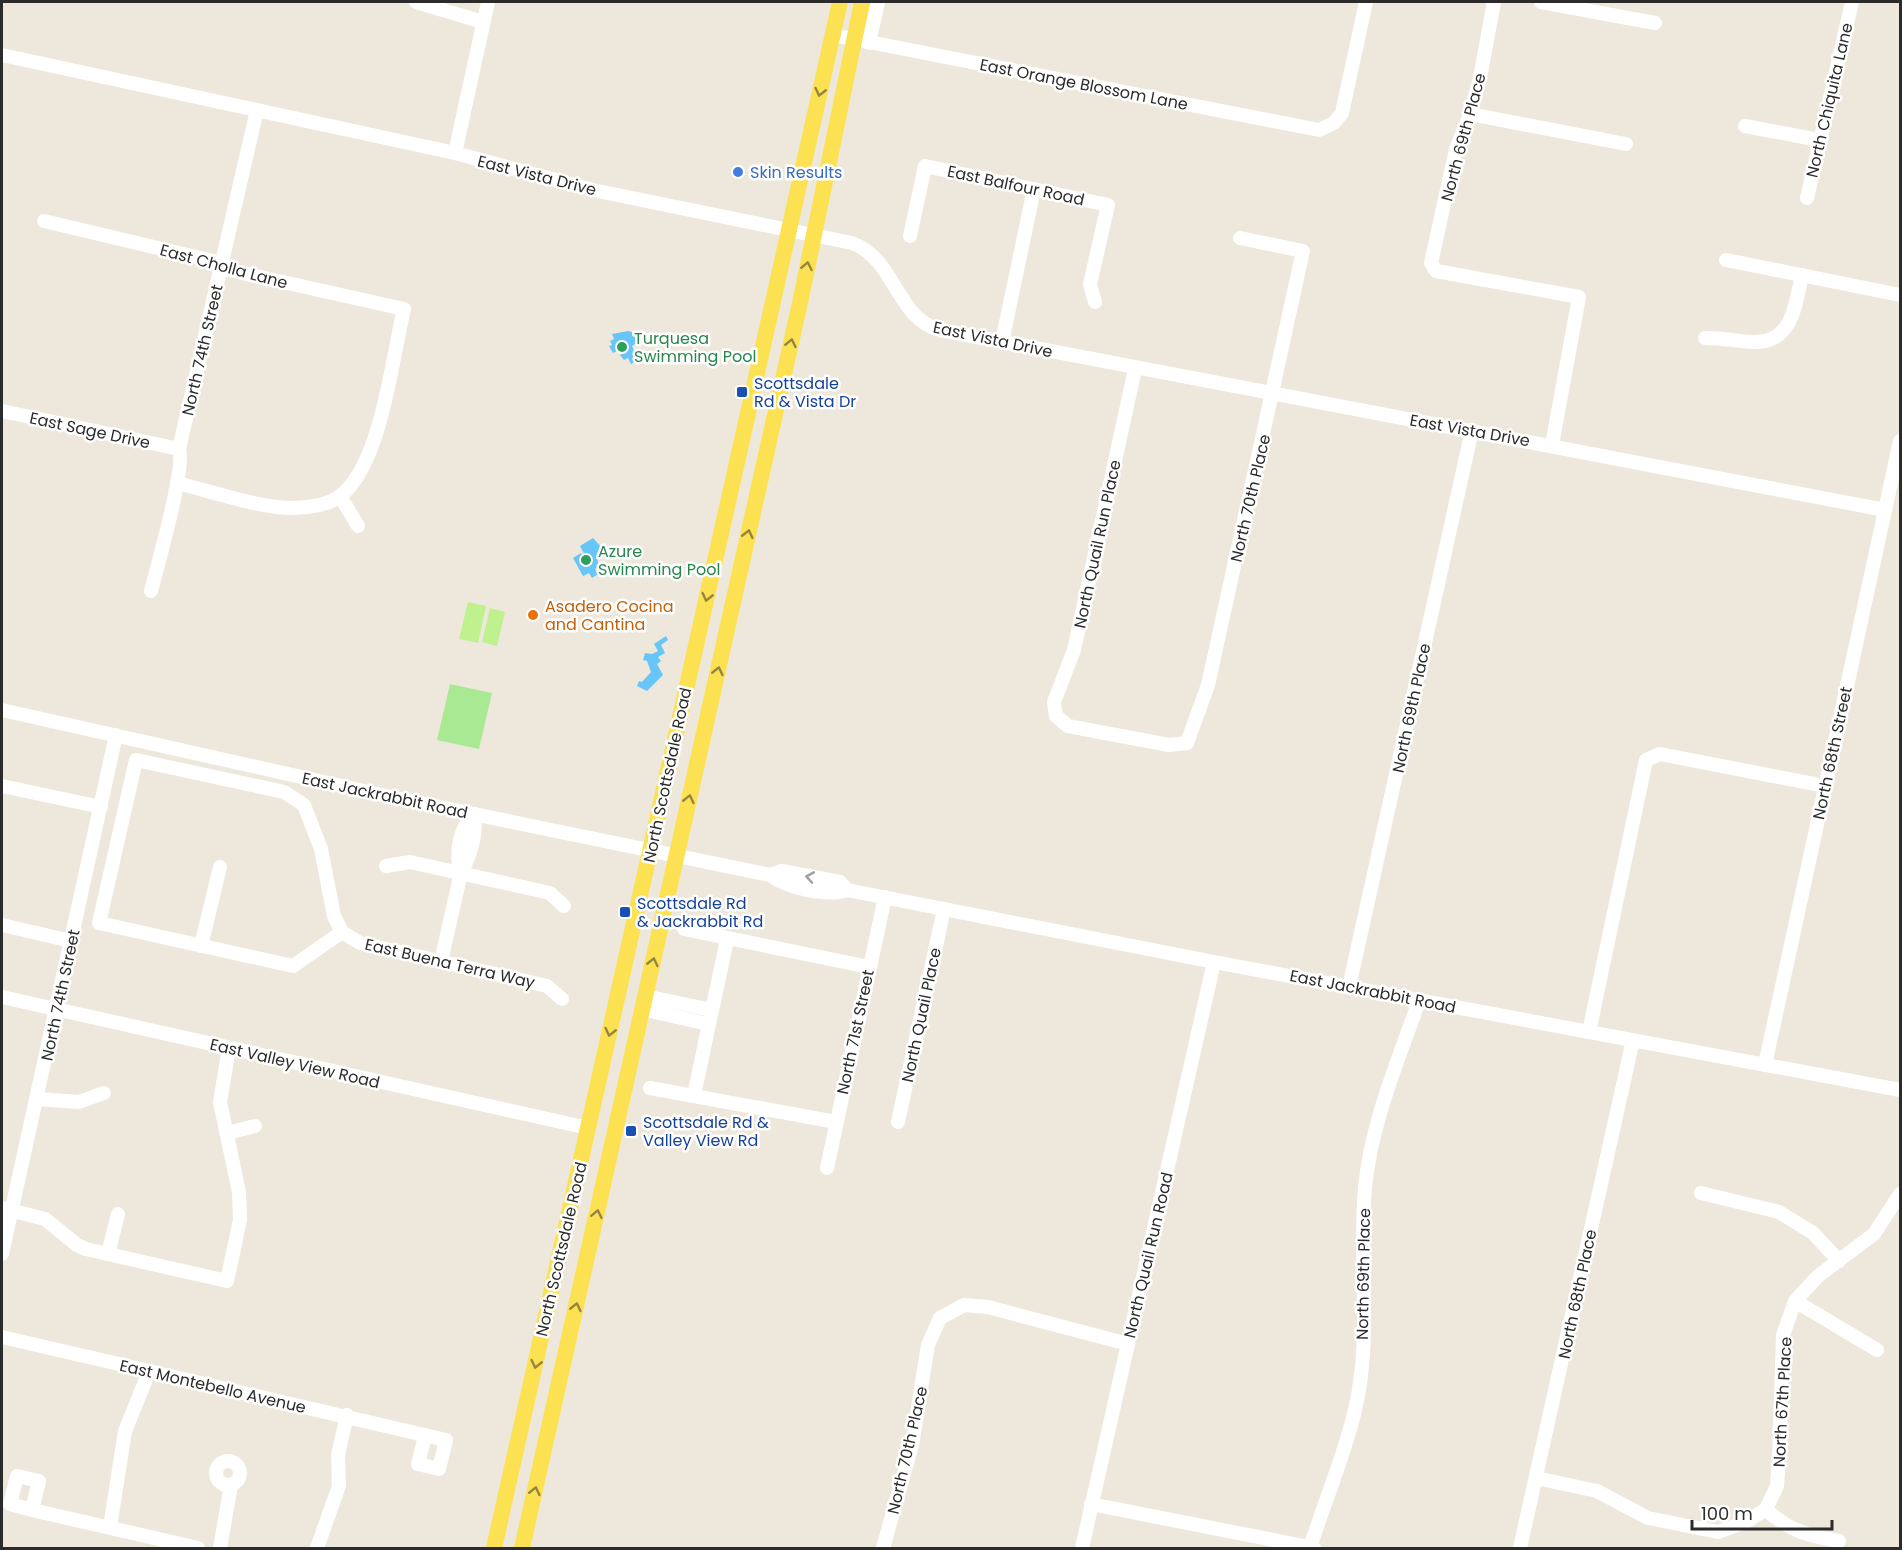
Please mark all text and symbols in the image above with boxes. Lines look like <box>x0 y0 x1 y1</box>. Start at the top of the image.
street label: North Chiquita Lane <box>1800 20 1858 180</box>
street label: East Orange Blossom Lane <box>978 53 1190 116</box>
street label: North 69th Place <box>1435 70 1492 204</box>
one-way arrow <box>814 87 827 97</box>
street label: East Vista Drive <box>475 150 599 201</box>
street label: East Balfour Road <box>945 160 1087 211</box>
place label: Skin Results <box>750 161 842 184</box>
marker: Skin Results <box>731 165 745 179</box>
street label: East Cholla Lane <box>158 238 290 295</box>
one-way arrow <box>800 261 813 271</box>
street label: North 74th Street <box>176 282 229 418</box>
street label: East Vista Drive <box>931 316 1055 363</box>
place label: Turquesa Swimming Pool <box>634 327 756 368</box>
one-way arrow <box>784 339 797 349</box>
marker: Turquesa Swimming Pool <box>615 340 629 354</box>
place label: Scottsdale Rd & Vista Dr <box>754 372 856 413</box>
marker: Scottsdale Rd & Vista Dr <box>735 385 749 399</box>
street label: East Sage Drive <box>27 406 152 455</box>
street label: East Vista Drive <box>1408 409 1532 452</box>
street label: North 70th Place <box>1225 432 1276 564</box>
street label: North Quail Run Place <box>1068 458 1127 630</box>
one-way arrow <box>741 529 754 539</box>
place label: Azure Swimming Pool <box>598 540 720 581</box>
marker: Azure Swimming Pool <box>579 553 593 567</box>
one-way arrow <box>701 592 714 602</box>
place label: Asadero Cocina and Cantina <box>545 595 673 636</box>
marker: Asadero Cocina and Cantina <box>526 608 540 622</box>
street label: North 69th Place <box>1387 641 1436 775</box>
one-way arrow <box>711 666 724 676</box>
street label: North 68th Street <box>1807 684 1858 822</box>
street label: North Scottsdale Road <box>638 685 697 865</box>
street label: East Jackrabbit Road <box>300 767 470 824</box>
one-way arrow <box>682 795 695 805</box>
one-way arrow <box>805 871 815 883</box>
place label: Scottsdale Rd & Jackrabbit Rd <box>637 892 763 933</box>
marker: Scottsdale Rd & Jackrabbit Rd <box>618 905 632 919</box>
street label: North 74th Street <box>35 927 86 1063</box>
street label: East Buena Terra Way <box>363 933 537 994</box>
street label: North Quail Place <box>896 946 947 1085</box>
one-way arrow <box>646 957 659 967</box>
street label: East Jackrabbit Road <box>1288 964 1458 1019</box>
street label: North 71st Street <box>831 967 880 1097</box>
one-way arrow <box>604 1027 617 1037</box>
street label: East Valley View Road <box>208 1033 382 1094</box>
place label: Scottsdale Rd & Valley View Rd <box>643 1111 769 1152</box>
marker: Scottsdale Rd & Valley View Rd <box>624 1124 638 1138</box>
street label: North Scottsdale Road <box>530 1160 593 1339</box>
street label: North Quail Run Road <box>1118 1170 1179 1340</box>
street label: North 69th Place <box>1351 1208 1376 1340</box>
one-way arrow <box>590 1209 603 1219</box>
street label: North 68th Place <box>1553 1227 1602 1361</box>
one-way arrow <box>569 1302 582 1312</box>
street label: North 67th Place <box>1768 1336 1797 1468</box>
street label: East Montebello Avenue <box>117 1354 308 1419</box>
one-way arrow <box>530 1359 543 1369</box>
street label: North 70th Place <box>882 1384 933 1516</box>
one-way arrow <box>527 1487 540 1497</box>
scale bar <box>1692 1493 1832 1531</box>
text: 100 m <box>1701 1501 1753 1526</box>

